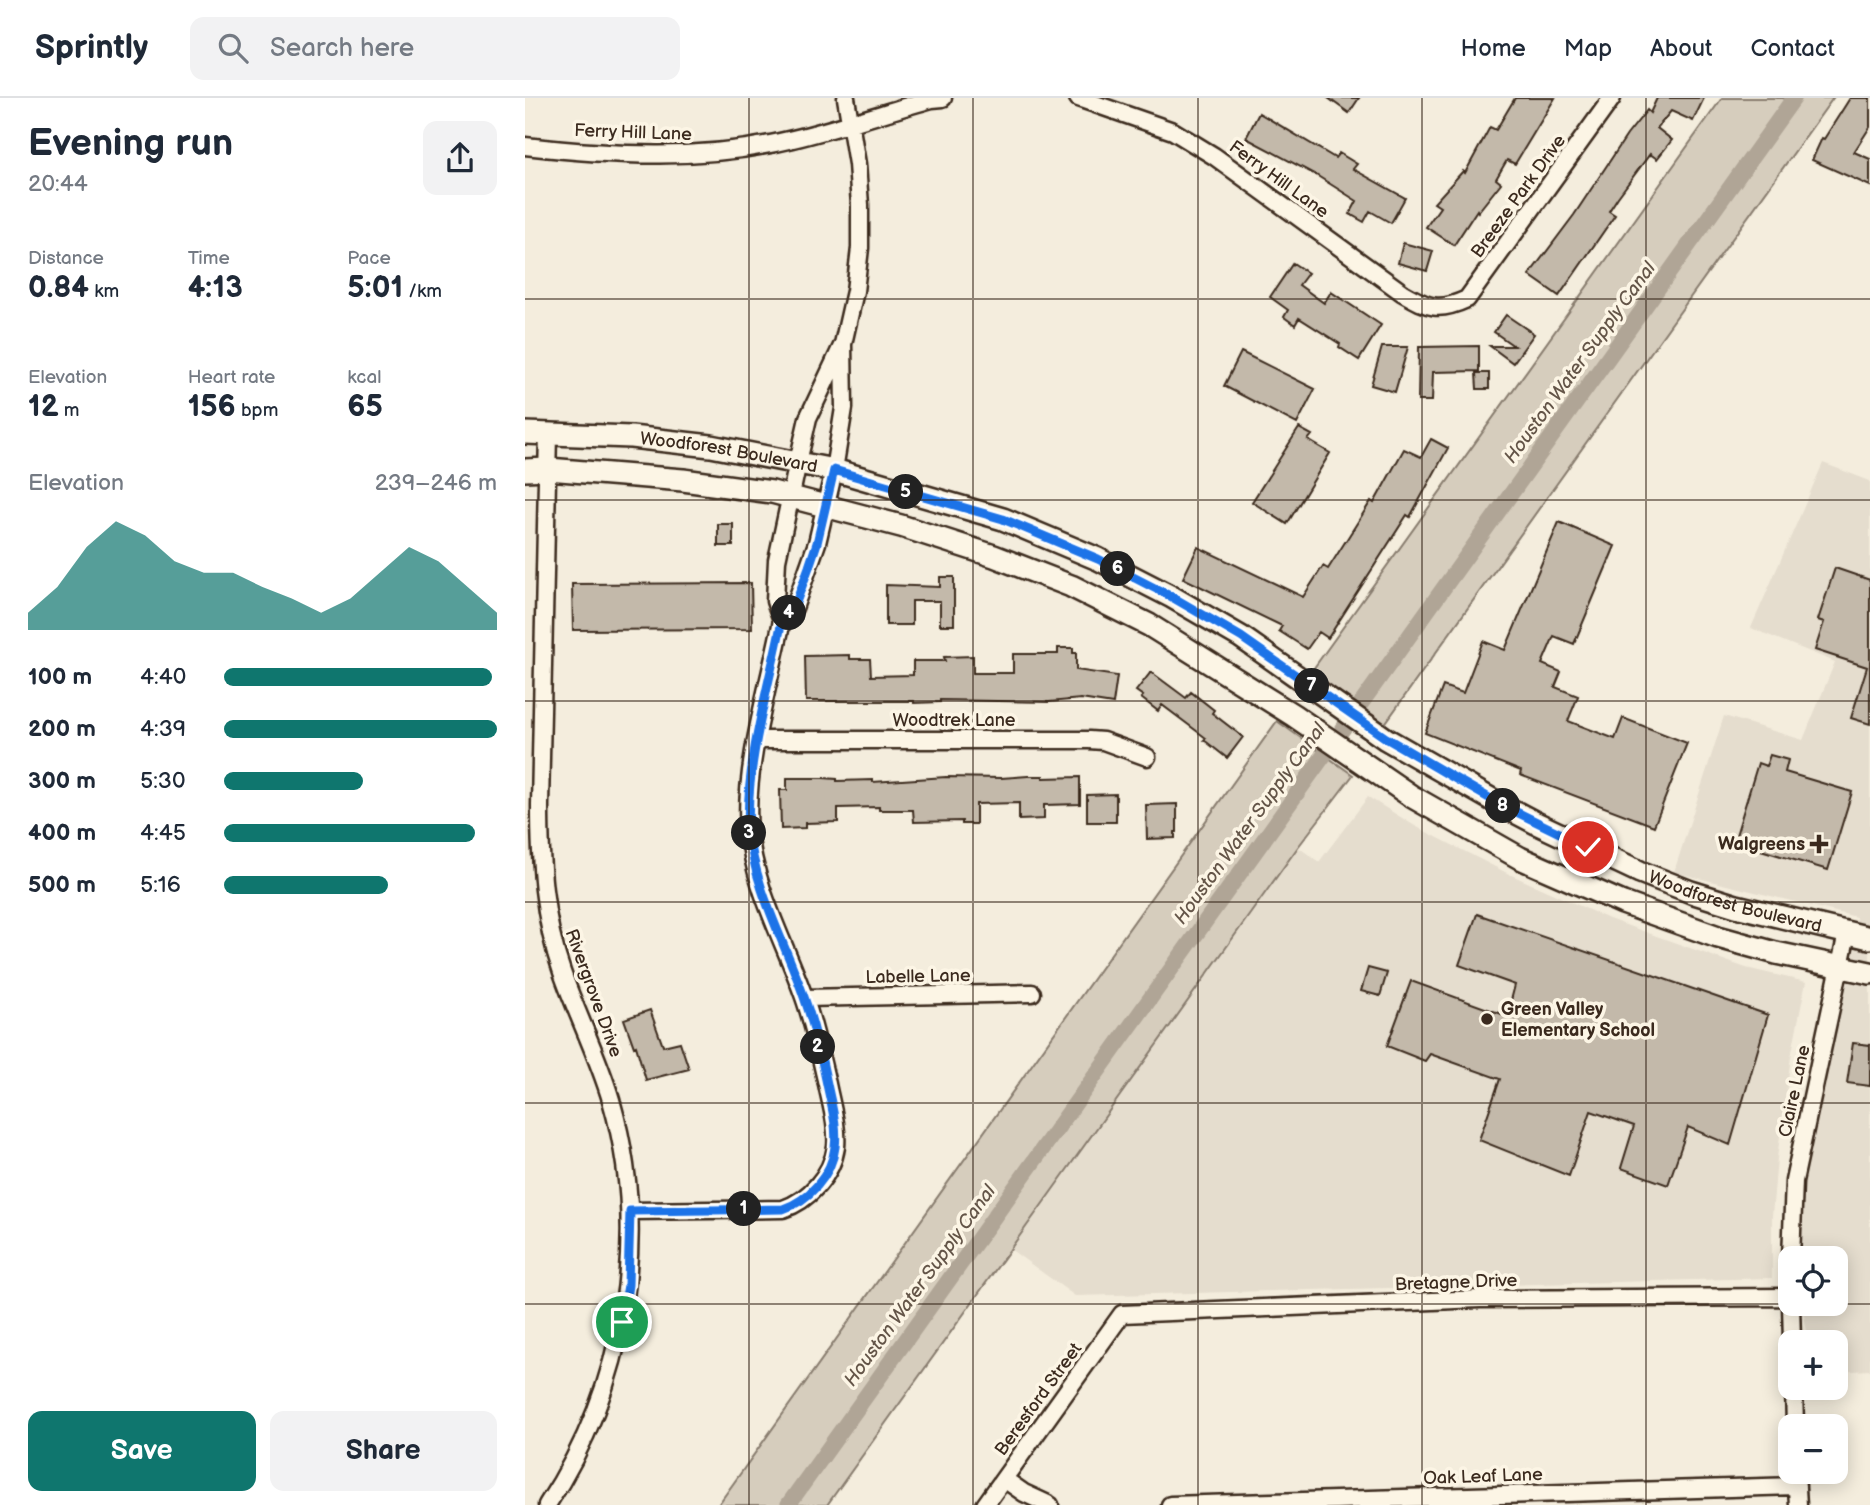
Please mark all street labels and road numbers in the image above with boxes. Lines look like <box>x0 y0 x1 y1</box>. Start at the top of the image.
street label: Ferry Hill Lane <box>574 120 692 145</box>
street label: Breeze Park Drive <box>1467 130 1570 262</box>
street label: Ferry Hill Lane <box>1225 136 1333 223</box>
street label: Woodforest Boulevard <box>639 428 819 478</box>
street label: Woodtrek Lane <box>893 710 1016 731</box>
street label: Woodforest Boulevard <box>1645 866 1824 937</box>
street label: Rivergrove Drive <box>561 926 627 1060</box>
street label: Labelle Lane <box>865 965 971 988</box>
street label: Claire Lane <box>1774 1043 1815 1139</box>
street label: Bretagne Drive <box>1394 1270 1518 1295</box>
street label: Beresford Street <box>990 1338 1087 1460</box>
street label: Oak Leaf Lane <box>1423 1464 1543 1489</box>

